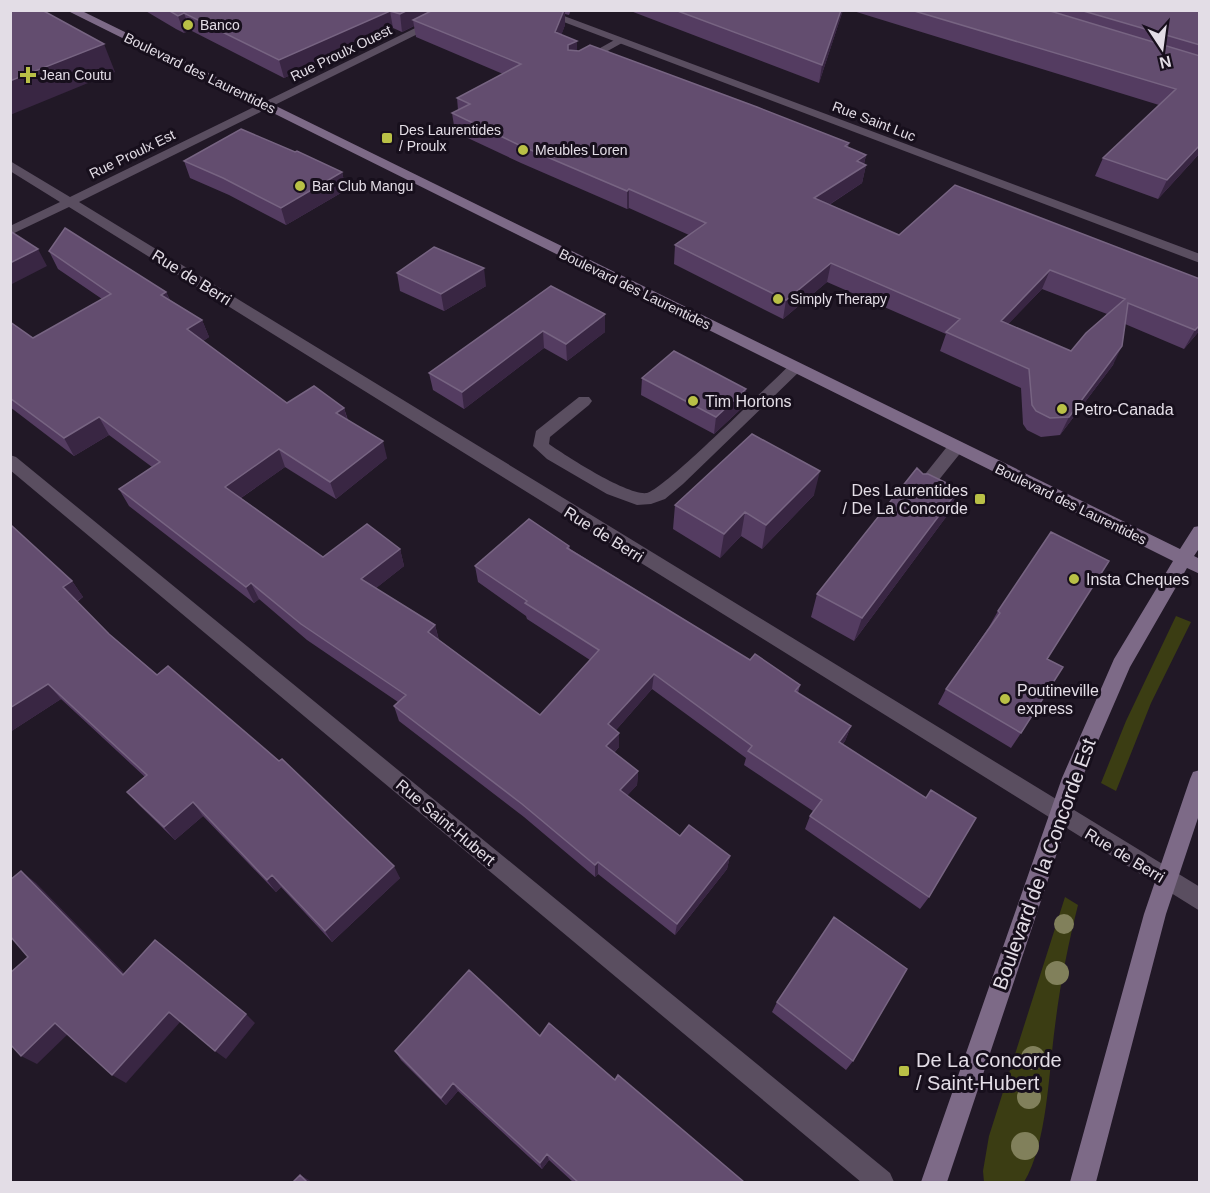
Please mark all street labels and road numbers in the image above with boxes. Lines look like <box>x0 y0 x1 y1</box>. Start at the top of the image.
street label: Rue Proulx Ouest <box>288 22 394 84</box>
street label: Boulevard des Laurentides <box>122 29 278 117</box>
street label: Rue Saint Luc <box>830 98 918 144</box>
street label: Rue Proulx Est <box>87 126 178 182</box>
street label: Boulevard des Laurentides <box>557 245 713 333</box>
street label: Rue de Berri <box>149 246 234 308</box>
street label: Boulevard des Laurentides <box>993 460 1149 548</box>
street label: Rue de Berri <box>561 503 646 565</box>
street label: Boulevard de la Concorde Est <box>988 735 1100 993</box>
street label: Rue Saint-Hubert <box>393 776 499 869</box>
street label: Rue de Berri <box>1082 825 1168 886</box>

